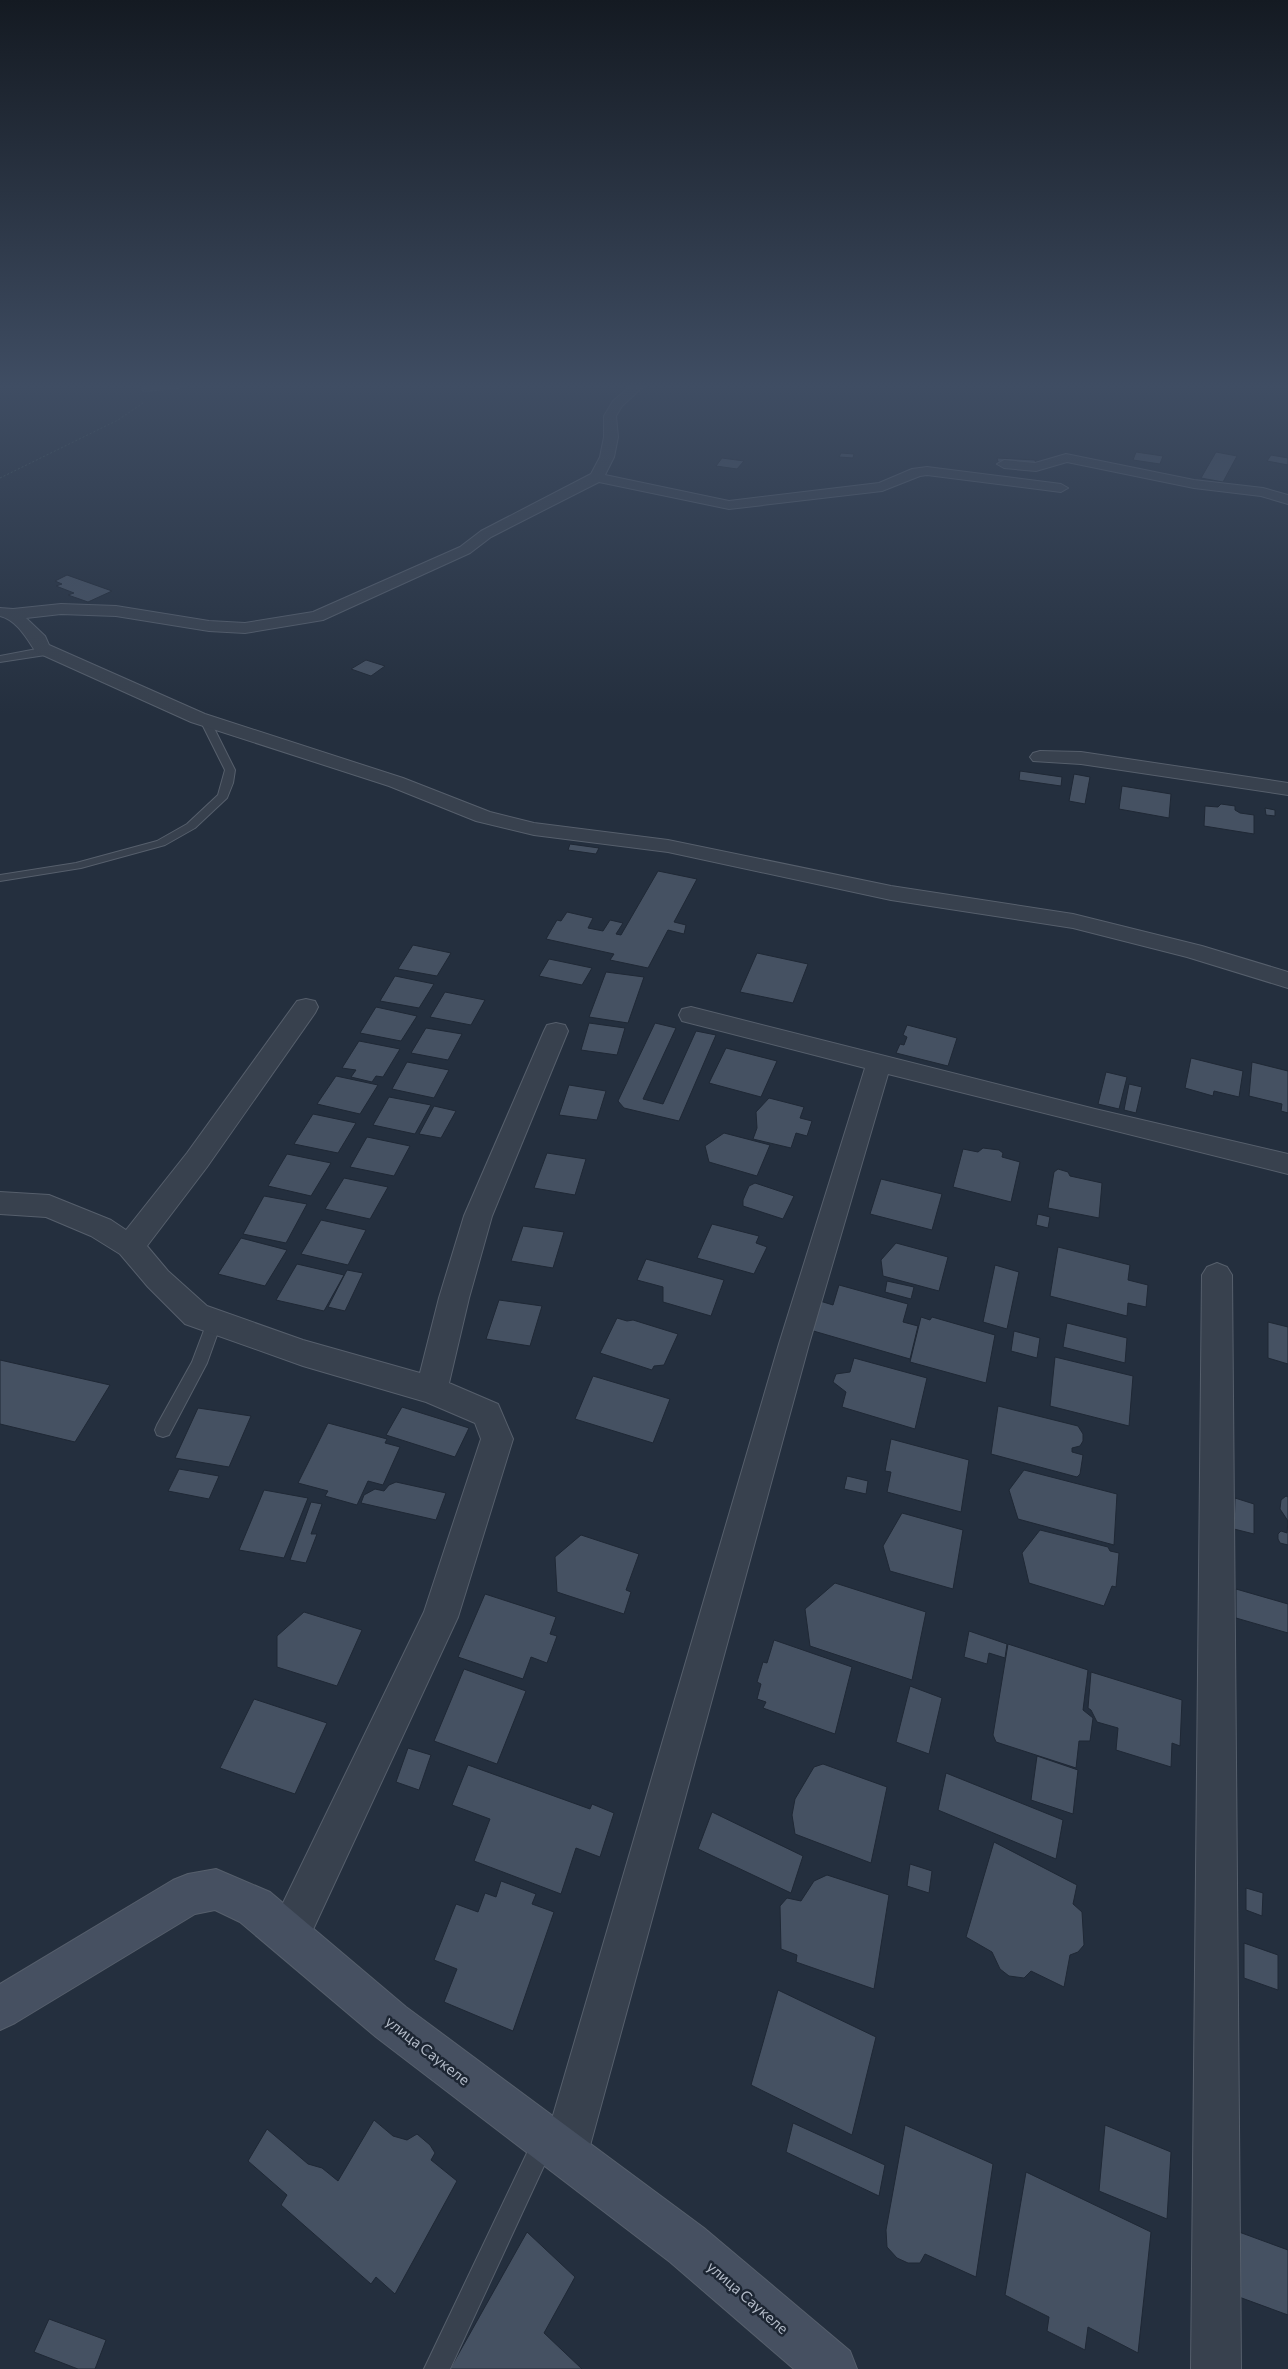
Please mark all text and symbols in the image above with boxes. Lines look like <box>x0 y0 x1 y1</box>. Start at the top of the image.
street label: улица Саукеле <box>382 2012 474 2088</box>
street label: улица Саукеле <box>704 2257 792 2337</box>

